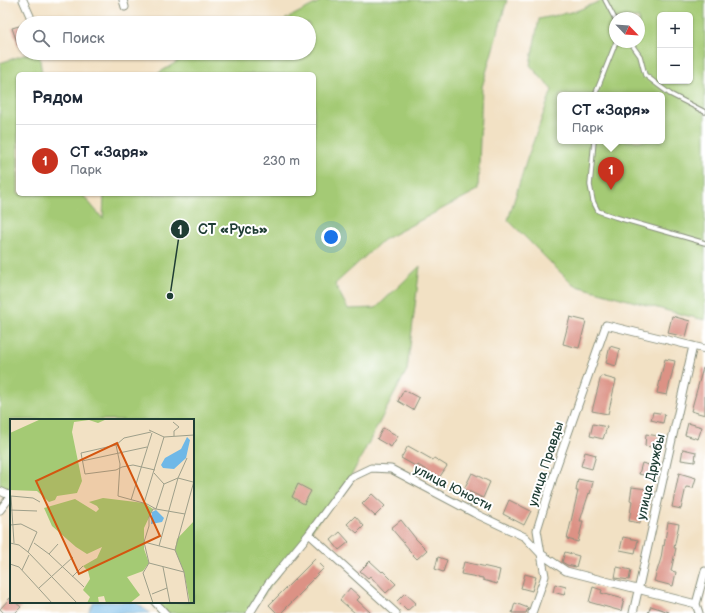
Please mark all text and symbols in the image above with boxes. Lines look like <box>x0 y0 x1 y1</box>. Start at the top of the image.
north arrow <box>609 12 645 48</box>
map controls <box>657 12 693 84</box>
button: + <box>657 12 693 48</box>
search box <box>16 16 316 60</box>
icon: search <box>30 27 52 49</box>
text: Поиск <box>62 29 105 48</box>
button: − <box>657 48 693 84</box>
text: Рядом <box>32 88 83 108</box>
popup <box>557 92 665 144</box>
text: СТ «Заря» <box>572 101 650 120</box>
text: Парк <box>572 120 603 136</box>
text: СТ «Заря» <box>70 143 149 162</box>
text: 1 <box>42 153 48 169</box>
text: 230 m <box>263 153 300 169</box>
pin: 1 <box>598 157 624 190</box>
text: Парк <box>70 162 102 178</box>
callout: СТ «Русь» <box>170 216 276 242</box>
text: СТ «Русь» <box>198 221 268 238</box>
text: 1 <box>177 223 183 238</box>
your location <box>321 227 341 247</box>
inset map <box>10 419 194 603</box>
street label: улица Правды <box>525 420 567 508</box>
street label: улица Дружбы <box>633 433 669 521</box>
street label: улица Юности <box>411 461 495 515</box>

